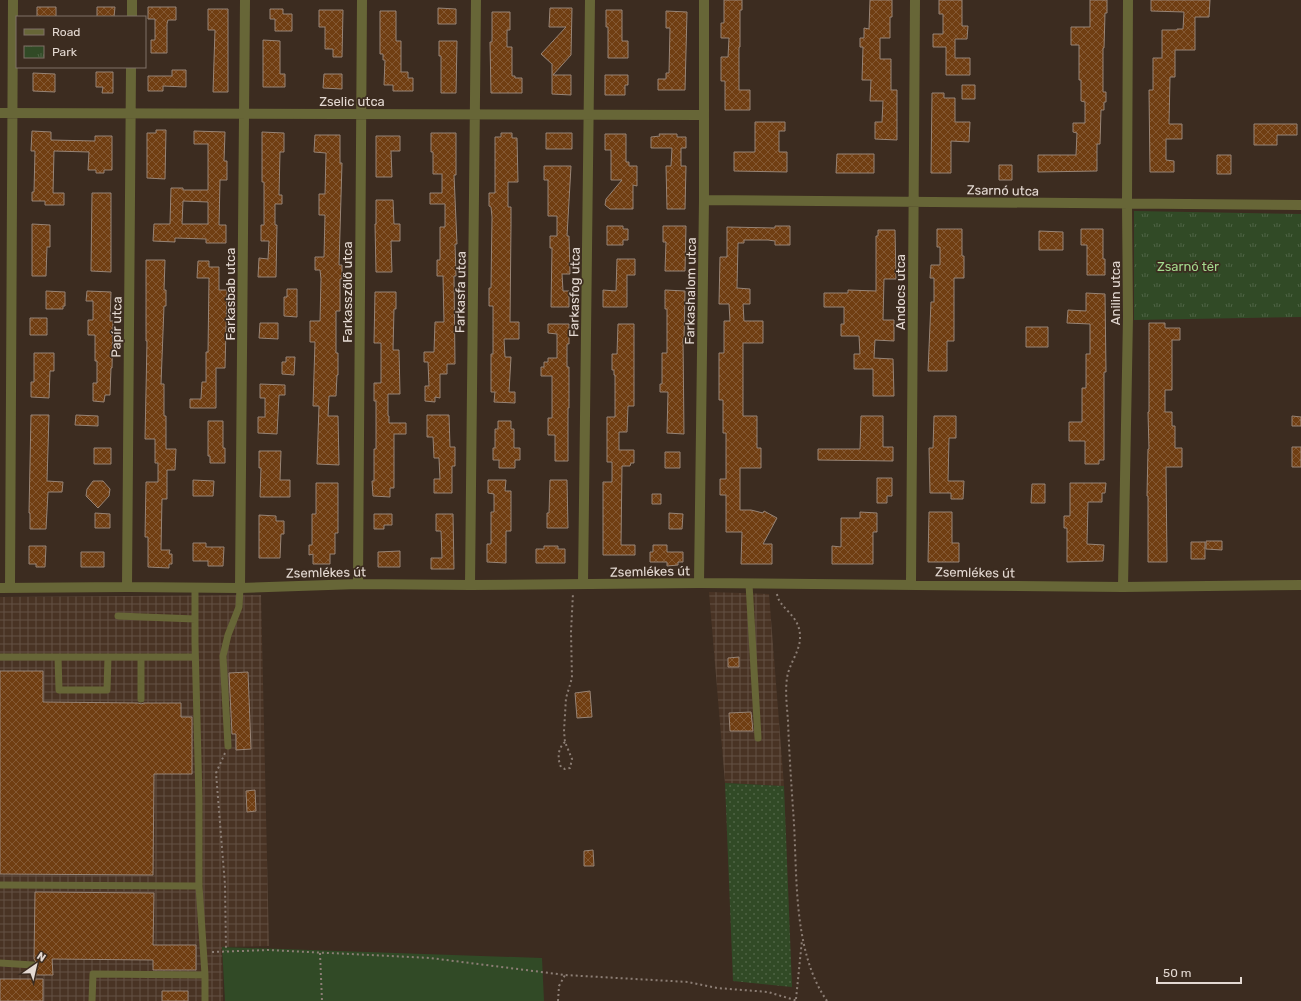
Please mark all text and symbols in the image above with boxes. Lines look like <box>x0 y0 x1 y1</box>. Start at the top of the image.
legend <box>16 16 146 68</box>
text: Road <box>52 25 80 39</box>
text: Park <box>52 45 78 59</box>
street label: Zselic utca <box>319 94 385 109</box>
street label: Zsarnó utca <box>967 182 1039 199</box>
street label: Farkashalom utca <box>682 237 699 345</box>
street label: Farkasszőlő utca <box>340 241 355 343</box>
street label: Farkasfog utca <box>566 247 584 337</box>
street label: Farkasbab utca <box>223 248 238 340</box>
street label: Farkasfa utca <box>452 251 469 333</box>
street label: Andocs utca <box>893 254 908 330</box>
park label: Zsarnó tér <box>1157 259 1219 274</box>
street label: Anilin utca <box>1108 261 1123 325</box>
street label: Papír utca <box>108 296 125 358</box>
street label: Zsemlékes út <box>610 563 690 580</box>
street label: Zsemlékes út <box>286 564 366 581</box>
street label: Zsemlékes út <box>935 564 1015 581</box>
north arrow <box>16 945 56 985</box>
text: N <box>34 950 48 965</box>
scale bar <box>1157 959 1241 985</box>
text: 50 m <box>1163 966 1191 980</box>

